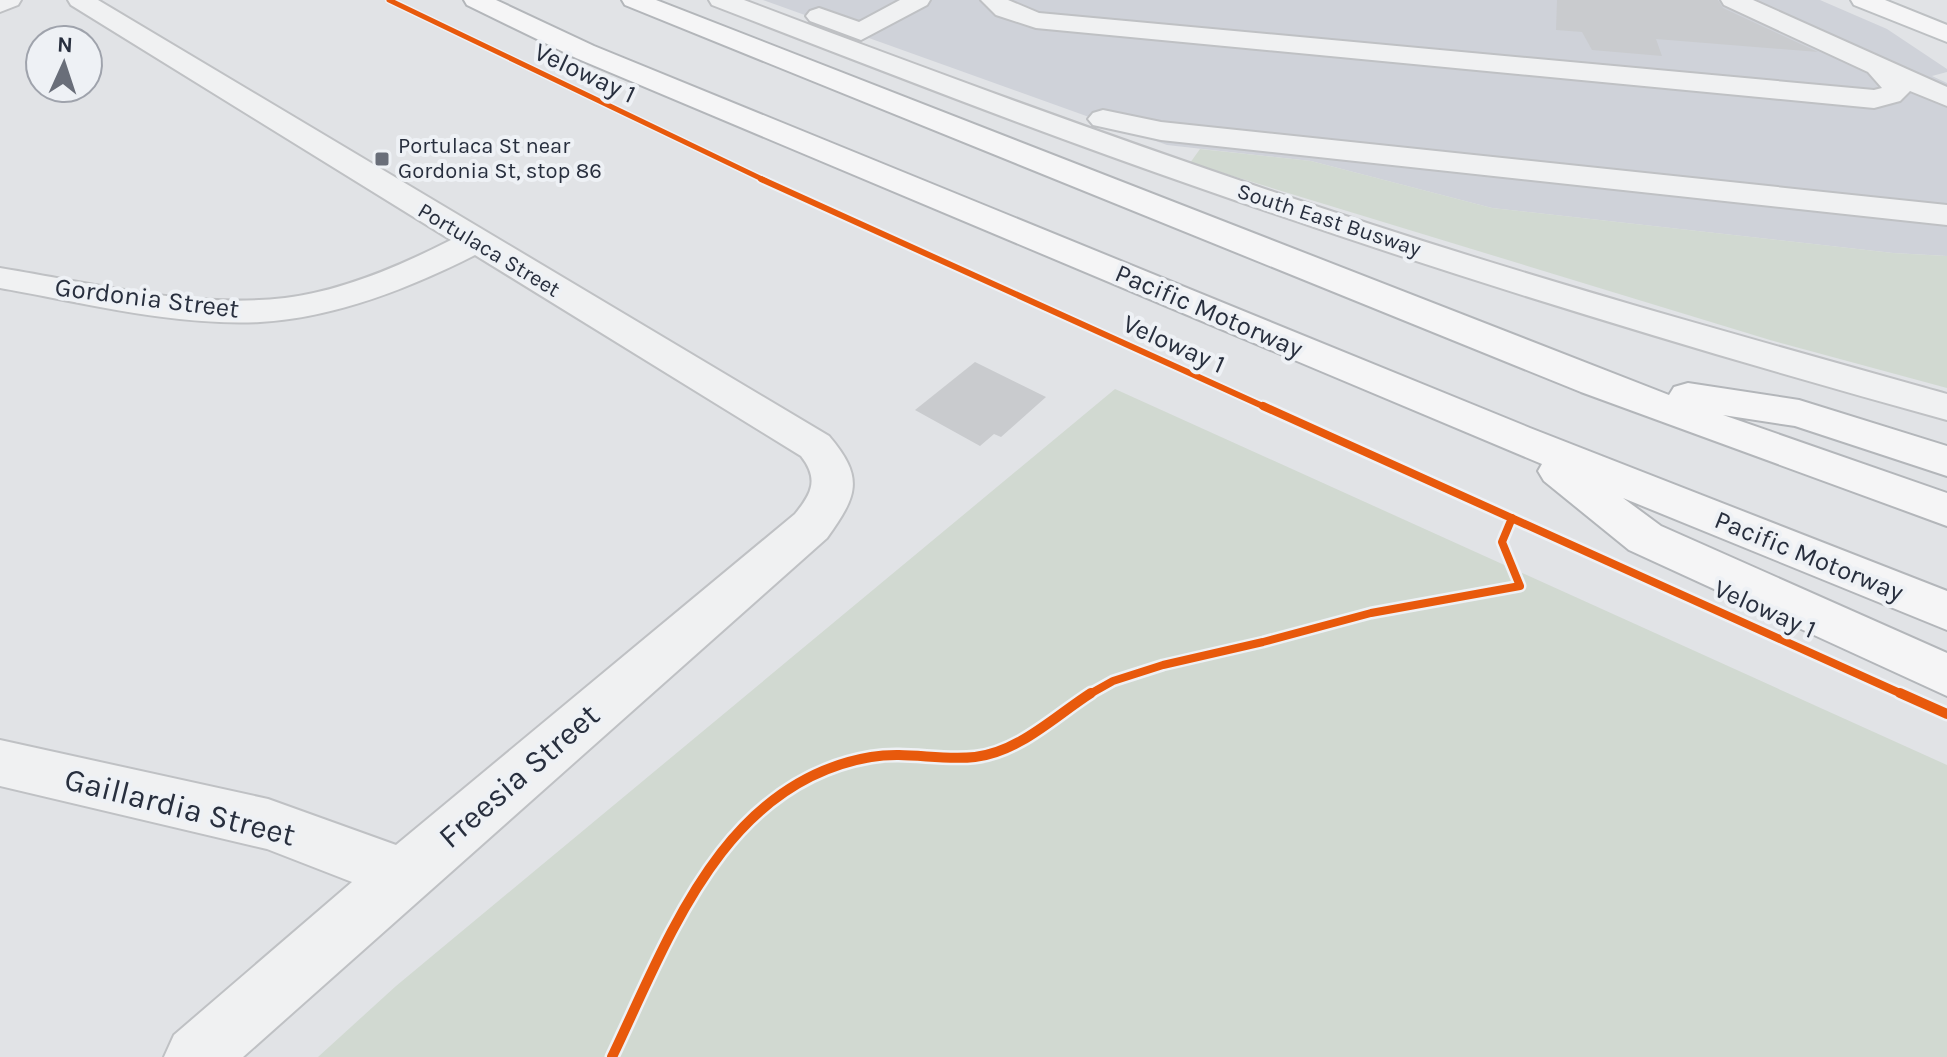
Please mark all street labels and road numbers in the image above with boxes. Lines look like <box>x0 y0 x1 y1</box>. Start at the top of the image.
street label: Veloway 1 <box>529 36 641 110</box>
street label: South East Busway <box>1234 178 1424 262</box>
street label: Portulaca Street <box>413 197 565 303</box>
street label: Pacific Motorway <box>1110 257 1308 365</box>
street label: Gordonia Street <box>53 271 241 325</box>
street label: Veloway 1 <box>1118 308 1230 380</box>
street label: Pacific Motorway <box>1710 504 1908 608</box>
street label: Veloway 1 <box>1709 573 1821 645</box>
street label: Freesia Street <box>431 696 607 856</box>
street label: Gaillardia Street <box>61 760 299 854</box>

